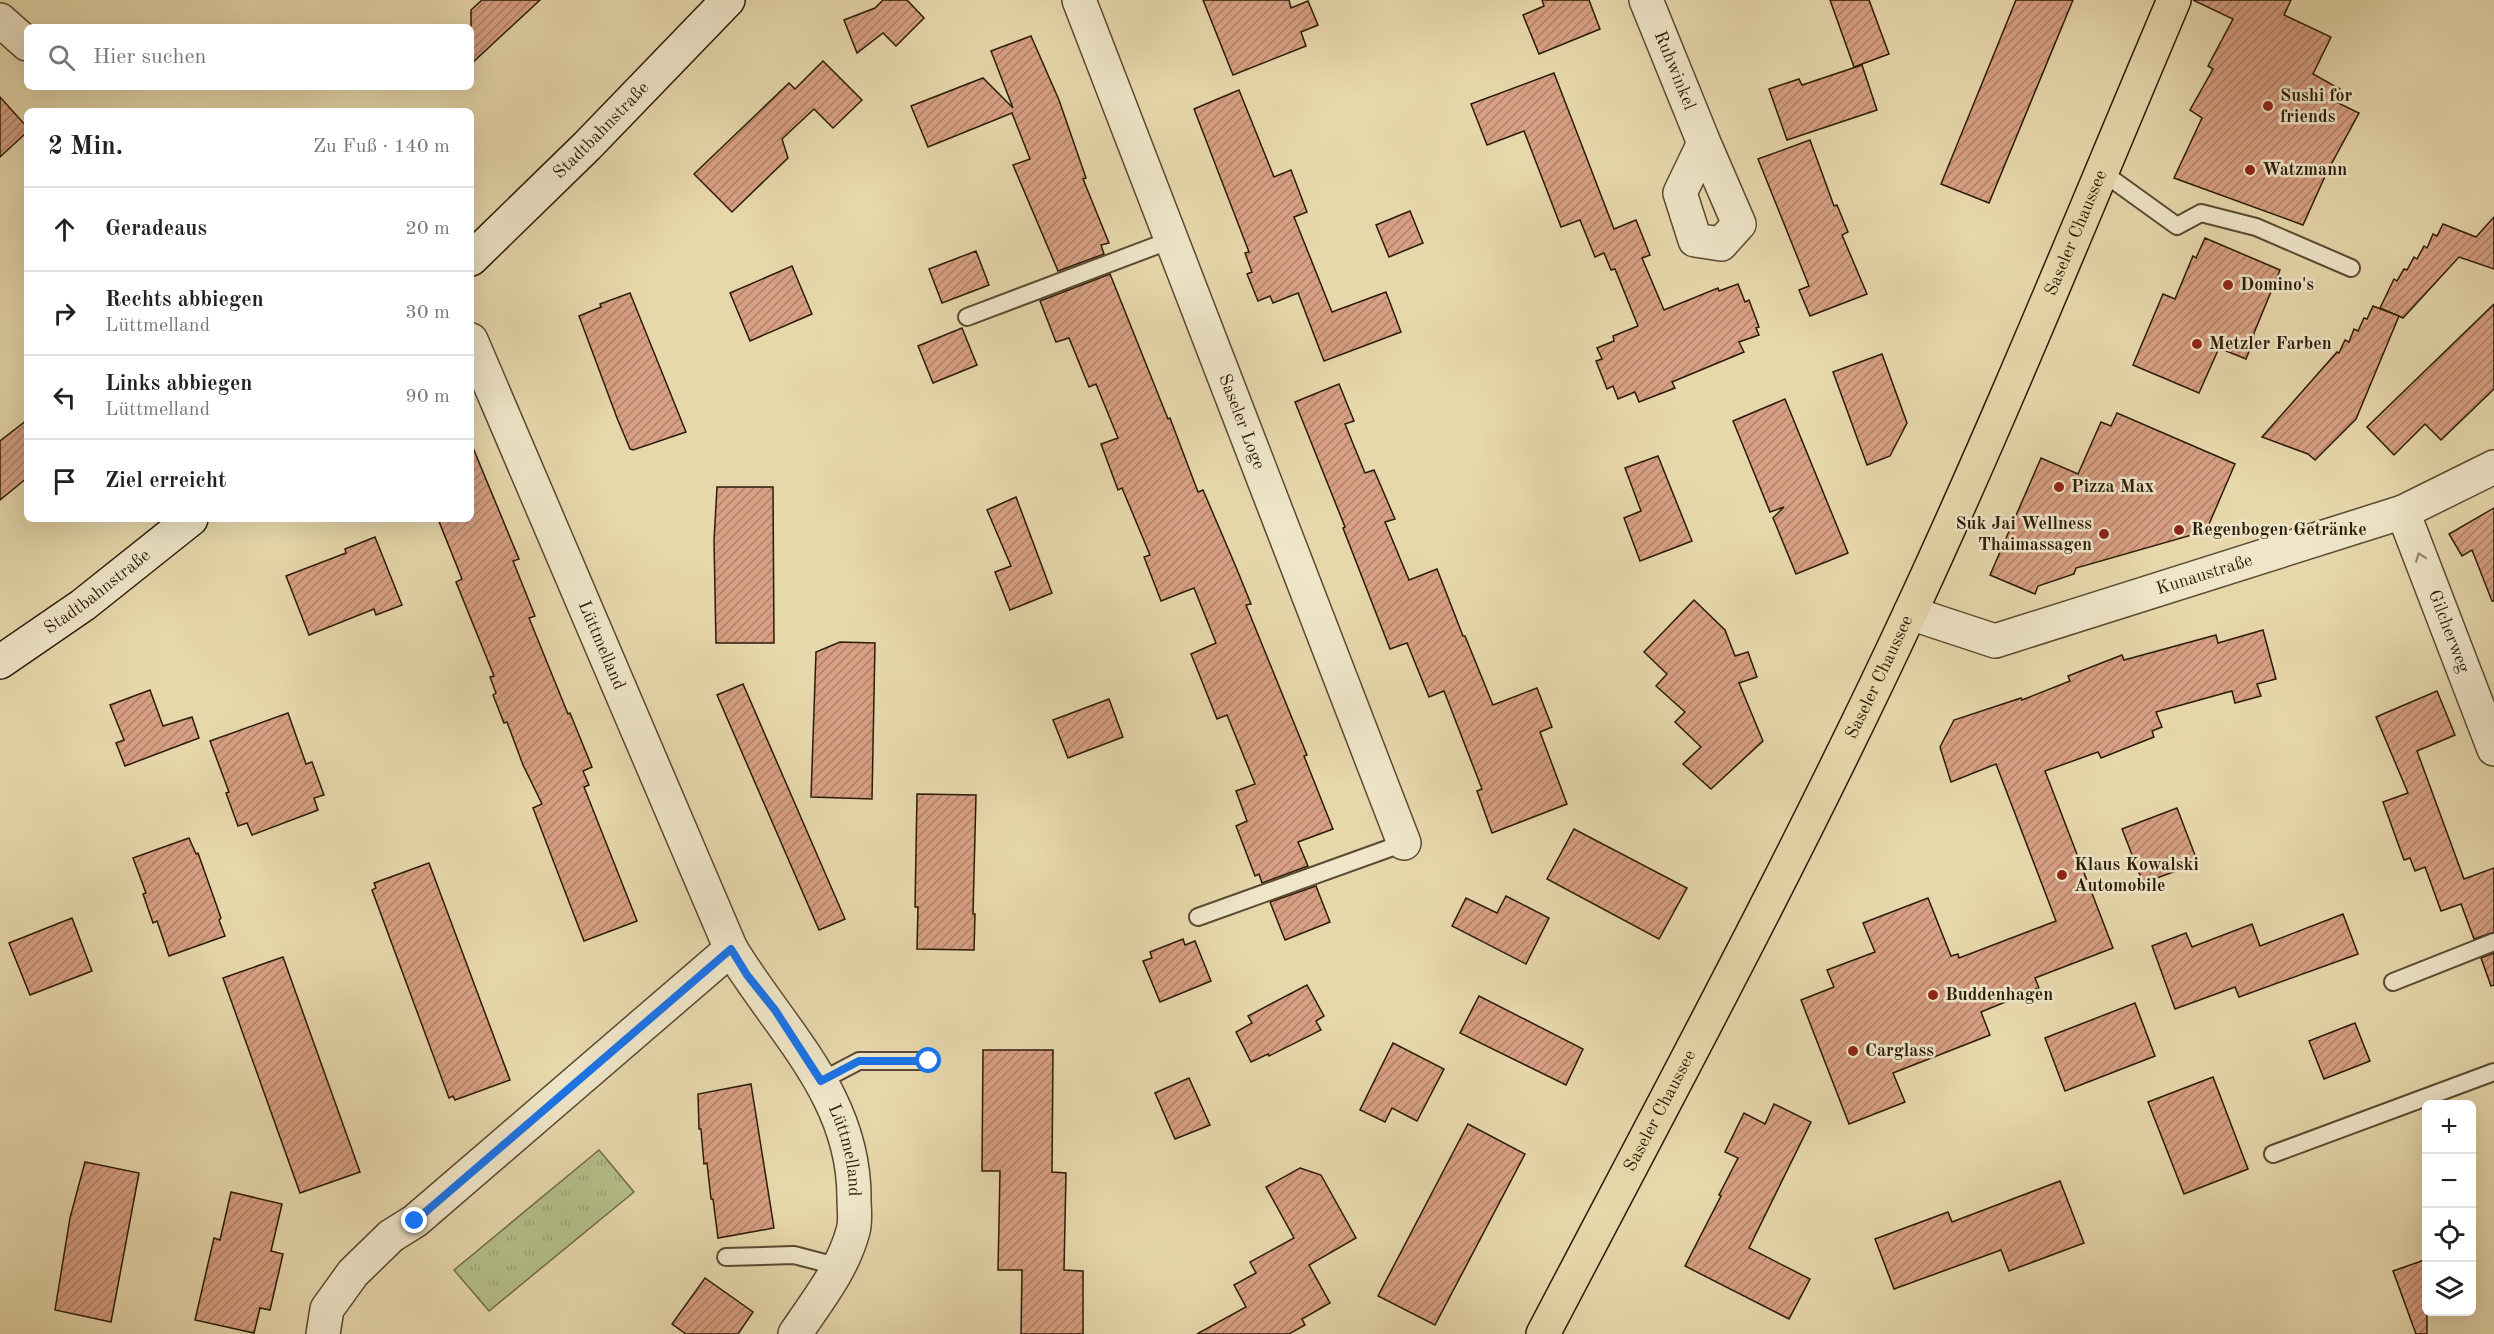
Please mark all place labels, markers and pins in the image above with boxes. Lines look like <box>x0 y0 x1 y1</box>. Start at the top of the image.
place label: Sushi for friends <box>2280 87 2353 126</box>
marker: Sushi for friends <box>2261 99 2275 113</box>
place label: Watzmann <box>2262 161 2347 179</box>
marker: Watzmann <box>2243 163 2257 177</box>
place label: Domino's <box>2240 276 2314 294</box>
marker: Domino's <box>2221 278 2235 292</box>
place label: Metzler Farben <box>2209 335 2332 353</box>
marker: Metzler Farben <box>2190 337 2204 351</box>
place label: Pizza Max <box>2071 478 2154 496</box>
marker: Pizza Max <box>2052 480 2066 494</box>
place label: Suk Jai Wellness Thaimassagen <box>1955 515 2092 554</box>
place label: Regenbogen Getränke <box>2191 521 2367 539</box>
marker: Regenbogen Getränke <box>2172 523 2186 537</box>
marker: Suk Jai Wellness Thaimassagen <box>2097 527 2111 541</box>
place label: Klaus Kowalski Automobile <box>2074 856 2199 895</box>
marker: Klaus Kowalski Automobile <box>2055 868 2069 882</box>
place label: Buddenhagen <box>1945 986 2053 1004</box>
marker: Buddenhagen <box>1926 988 1940 1002</box>
place label: Carglass <box>1865 1042 1934 1060</box>
marker: Carglass <box>1846 1044 1860 1058</box>

